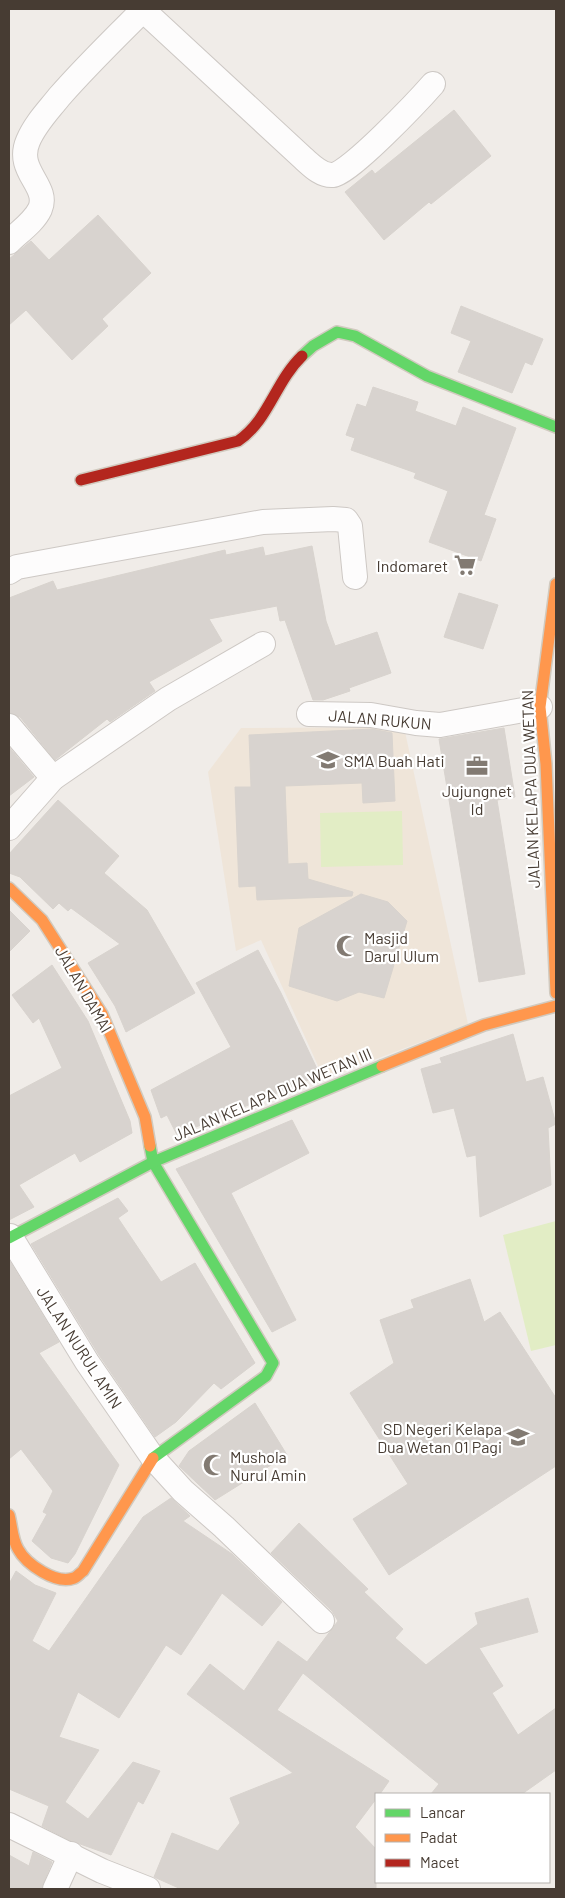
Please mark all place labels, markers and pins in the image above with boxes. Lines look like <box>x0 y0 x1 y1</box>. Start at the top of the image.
supermarket icon: Indomaret <box>452 552 478 578</box>
place label: Indomaret <box>376 556 448 575</box>
school or university icon: SMA Buah Hati <box>315 747 341 773</box>
place label: SMA Buah Hati <box>344 751 445 770</box>
office icon: Jujungnet Id <box>464 753 490 779</box>
place label: Jujungnet Id <box>442 781 512 818</box>
place label: Masjid Darul Ulum <box>364 928 439 965</box>
mosque icon: Masjid Darul Ulum <box>334 933 360 959</box>
place label: SD Negeri Kelapa Dua Wetan 01 Pagi <box>377 1419 502 1456</box>
school or university icon: SD Negeri Kelapa Dua Wetan 01 Pagi <box>505 1424 531 1450</box>
place label: Mushola Nurul Amin <box>230 1447 306 1484</box>
mosque icon: Mushola Nurul Amin <box>201 1452 227 1478</box>

